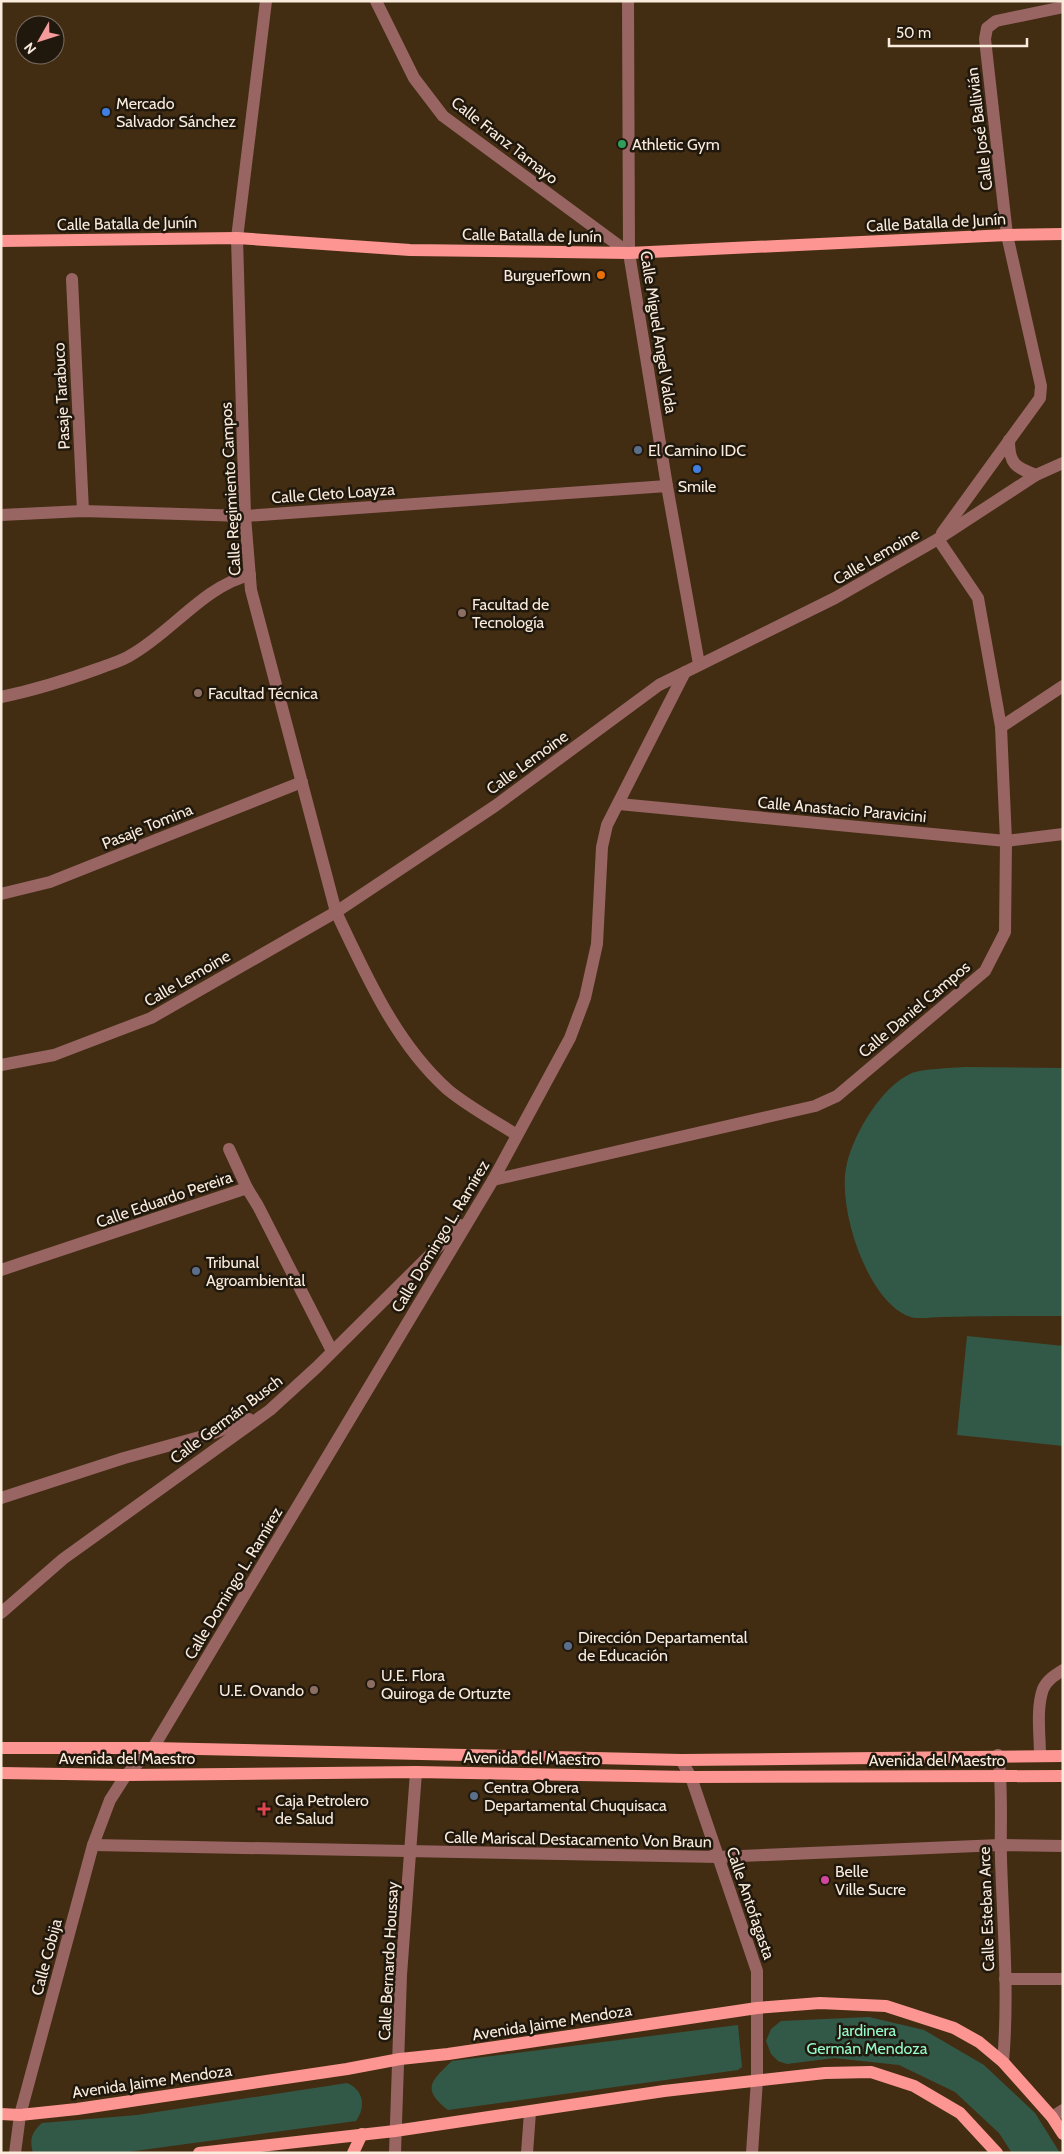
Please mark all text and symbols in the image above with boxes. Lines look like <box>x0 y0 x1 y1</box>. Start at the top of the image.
north arrow <box>15 15 65 65</box>
scale bar <box>889 15 1026 47</box>
text: 50 m <box>896 24 931 42</box>
text: N <box>20 39 40 58</box>
street label: Calle José Ballivián <box>963 66 996 192</box>
street label: Calle Franz Tamayo <box>447 93 562 188</box>
place label: Mercado Salvador Sánchez <box>116 94 237 131</box>
marker: Mercado Salvador Sánchez <box>100 106 112 118</box>
place label: Athletic Gym <box>632 135 720 154</box>
marker: Athletic Gym <box>616 138 628 150</box>
street label: Calle Batalla de Junín <box>866 209 1006 236</box>
street label: Calle Batalla de Junín <box>57 213 197 234</box>
street label: Calle Batalla de Junín <box>462 225 602 246</box>
street label: Calle Miguel Angel Valda <box>636 249 681 415</box>
place label: BurguerTown <box>504 266 591 285</box>
marker: BurguerTown <box>595 269 607 281</box>
street label: Pasaje Tarabuco <box>49 342 74 450</box>
street label: Calle Regimiento Campos <box>216 401 245 576</box>
place label: El Camino IDC <box>648 441 746 460</box>
marker: El Camino IDC <box>632 444 644 456</box>
marker: Smile <box>691 463 703 475</box>
place label: Smile <box>678 477 716 496</box>
street label: Calle Cleto Loayza <box>271 480 396 507</box>
street label: Calle Lemoine <box>830 524 923 589</box>
place label: Facultad de Tecnología <box>472 595 549 632</box>
marker: Facultad de Tecnología <box>456 607 468 619</box>
place label: Facultad Técnica <box>208 684 318 703</box>
marker: Facultad Técnica <box>192 687 204 699</box>
street label: Calle Lemoine <box>483 726 572 798</box>
street label: Calle Anastacio Paravicini <box>757 793 927 826</box>
street label: Pasaje Tomina <box>99 800 196 853</box>
street label: Calle Lemoine <box>141 946 234 1011</box>
street label: Calle Daniel Campos <box>855 957 974 1062</box>
street label: Calle Domingo L. Ramírez <box>387 1156 494 1316</box>
street label: Calle Eduardo Pereira <box>94 1167 235 1232</box>
place label: Tribunal Agroambiental <box>206 1253 305 1290</box>
marker: Tribunal Agroambiental <box>190 1265 202 1277</box>
street label: Calle Germán Busch <box>167 1371 286 1468</box>
street label: Calle Domingo L. Ramírez <box>180 1503 287 1663</box>
place label: Dirección Departamental de Educación <box>578 1628 748 1665</box>
marker: Dirección Departamental de Educación <box>562 1640 574 1652</box>
place label: U.E. Flora Quiroga de Ortuzte <box>381 1666 511 1703</box>
marker: U.E. Flora Quiroga de Ortuzte <box>365 1678 377 1690</box>
place label: U.E. Ovando <box>219 1681 304 1700</box>
marker: U.E. Ovando <box>308 1684 320 1696</box>
street label: Avenida del Maestro <box>464 1748 601 1769</box>
street label: Avenida del Maestro <box>59 1749 195 1768</box>
street label: Avenida del Maestro <box>869 1751 1005 1770</box>
place label: Centra Obrera Departamental Chuquisaca <box>484 1778 667 1815</box>
marker: Centra Obrera Departamental Chuquisaca <box>468 1790 480 1802</box>
place label: Caja Petrolero de Salud <box>275 1791 369 1828</box>
marker: Caja Petrolero de Salud <box>257 1802 271 1816</box>
street label: Calle Mariscal Destacamento Von Braun <box>444 1828 712 1851</box>
street label: Calle Antofagasta <box>722 1844 779 1962</box>
street label: Calle Esteban Arce <box>975 1846 998 1972</box>
place label: Belle Ville Sucre <box>835 1862 906 1899</box>
marker: Belle Ville Sucre <box>819 1874 831 1886</box>
street label: Calle Bernardo Houssay <box>375 1881 402 2041</box>
street label: Calle Cobija <box>27 1916 66 1998</box>
street label: Avenida Jaime Mendoza <box>471 2000 633 2044</box>
park label: Jardinera Germán Mendoza <box>807 2021 928 2058</box>
street label: Avenida Jaime Mendoza <box>71 2061 234 2102</box>

